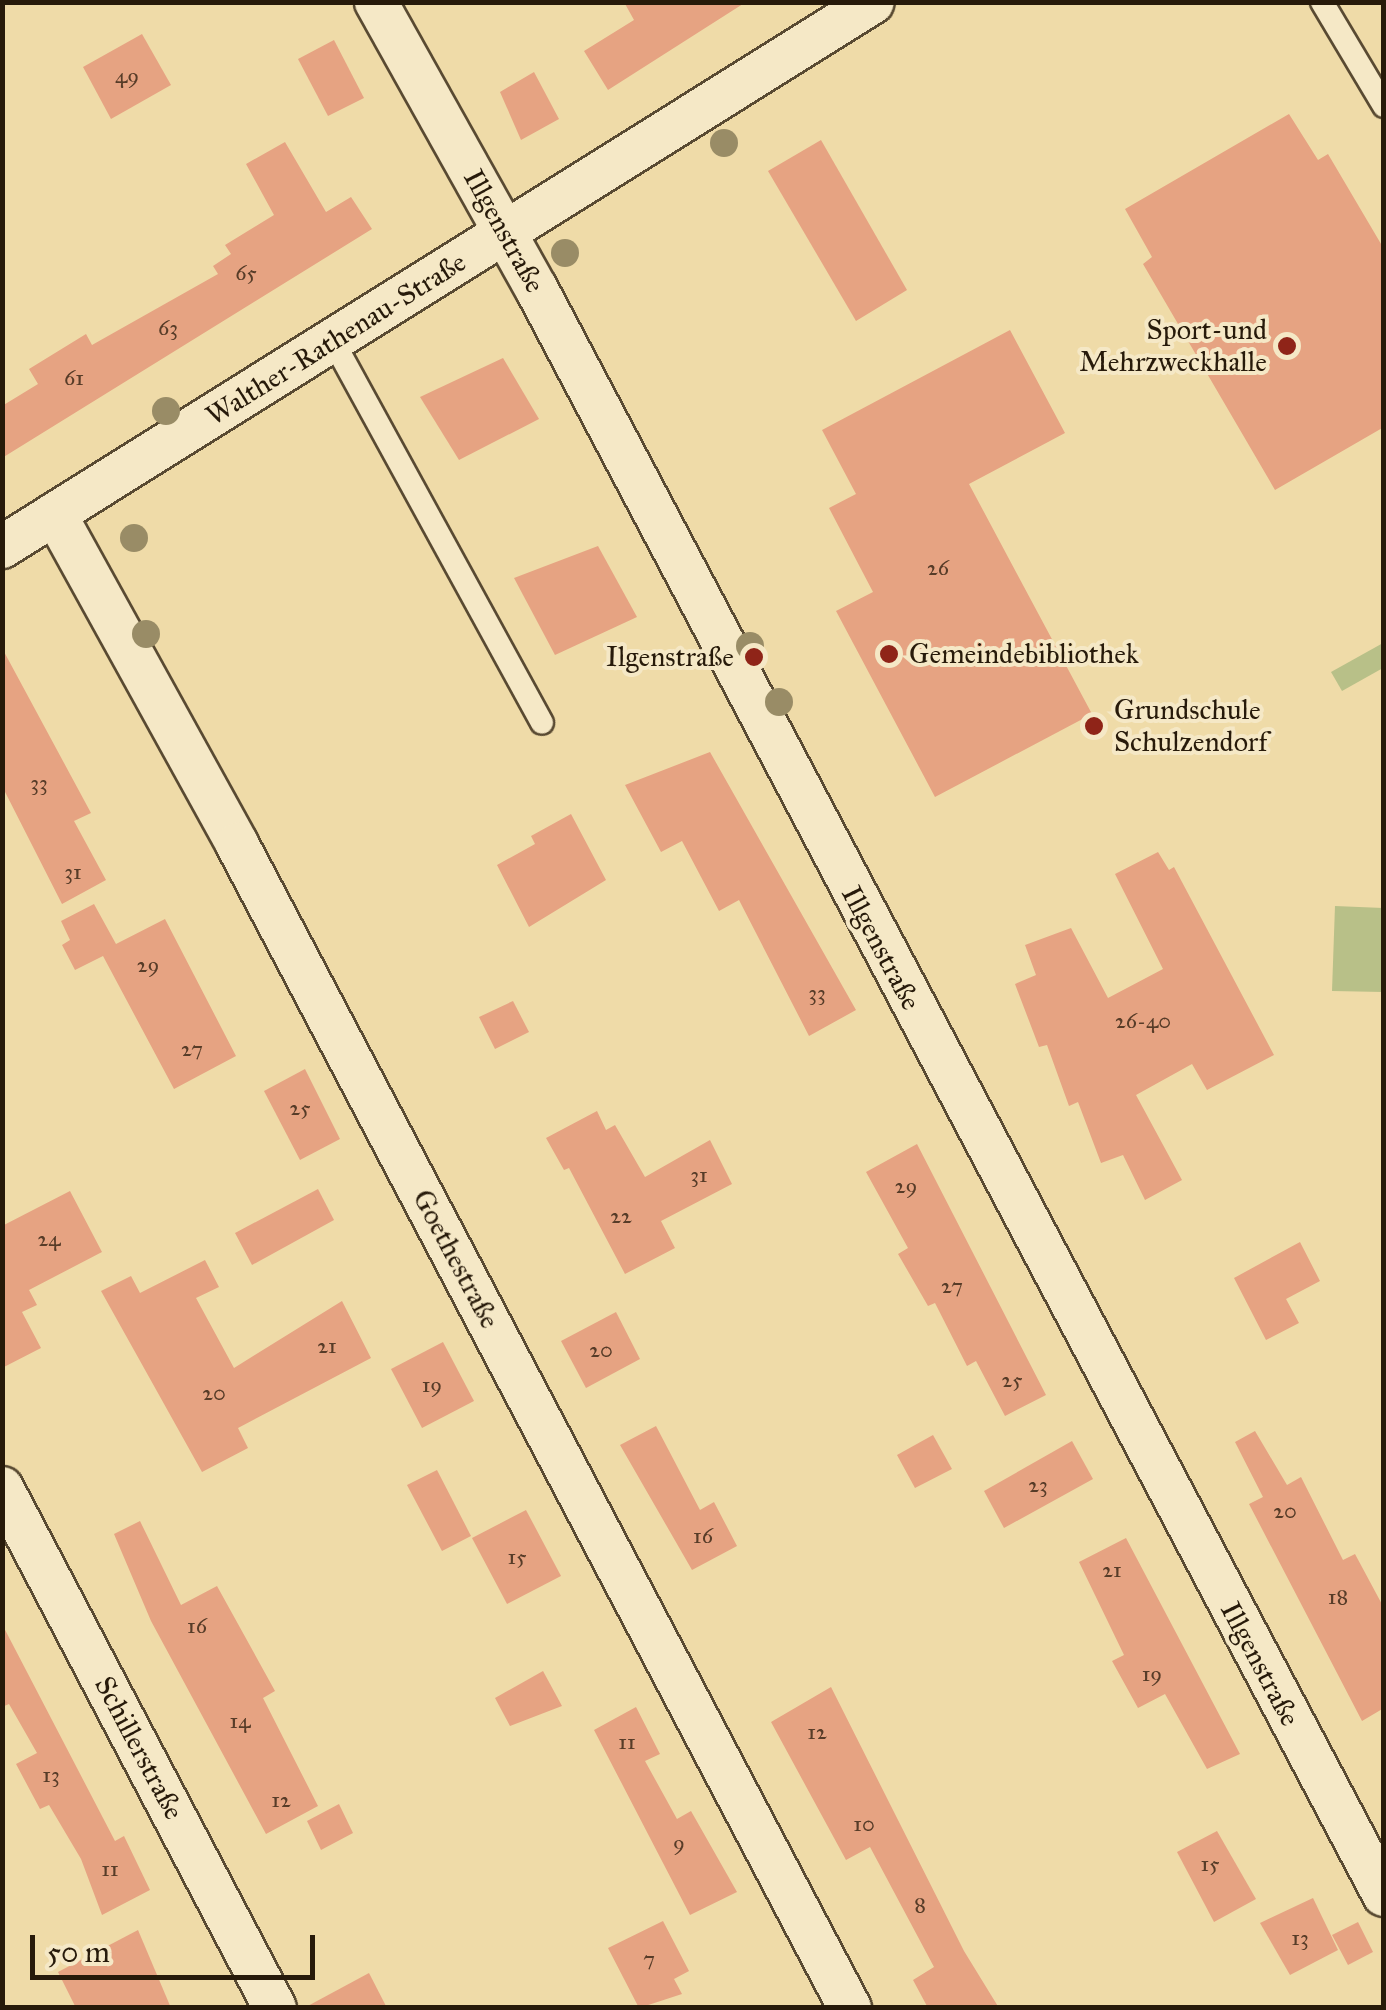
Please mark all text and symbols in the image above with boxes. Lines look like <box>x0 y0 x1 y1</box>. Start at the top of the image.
house number: 49 <box>115 63 139 89</box>
street label: Illgenstraße <box>456 164 552 298</box>
street label: Walther-Rathenau-Straße <box>200 245 472 433</box>
house number: 65 <box>235 260 257 286</box>
place label: Sport-und Mehrzweckhalle <box>1079 313 1267 379</box>
house number: 63 <box>158 315 178 341</box>
marker: Sport-und Mehrzweckhalle <box>1276 335 1298 357</box>
house number: 61 <box>64 365 84 391</box>
house number: 26 <box>927 555 949 581</box>
place label: Gemeindebibliothek <box>909 637 1139 671</box>
place label: Ilgenstraße <box>606 640 734 674</box>
marker: Gemeindebibliothek <box>878 643 900 665</box>
marker: Ilgenstraße <box>743 646 765 668</box>
place label: Grundschule Schulzendorf <box>1114 693 1268 759</box>
marker: Grundschule Schulzendorf <box>1083 715 1105 737</box>
house number: 33 <box>30 770 48 796</box>
house number: 31 <box>64 859 82 885</box>
street label: Illgenstraße <box>834 880 928 1016</box>
house number: 29 <box>137 952 159 978</box>
house number: 33 <box>808 980 826 1006</box>
house number: 26-40 <box>1115 1008 1171 1034</box>
house number: 27 <box>181 1036 203 1062</box>
house number: 25 <box>290 1095 310 1121</box>
house number: 31 <box>690 1162 708 1188</box>
house number: 29 <box>895 1173 917 1199</box>
street label: Goethestraße <box>405 1184 507 1334</box>
house number: 22 <box>610 1203 632 1229</box>
house number: 24 <box>37 1226 61 1252</box>
house number: 27 <box>941 1273 963 1299</box>
house number: 21 <box>317 1333 337 1359</box>
house number: 20 <box>589 1337 613 1363</box>
house number: 25 <box>1002 1367 1022 1393</box>
house number: 19 <box>422 1372 442 1398</box>
house number: 20 <box>202 1380 226 1406</box>
house number: 23 <box>1028 1472 1048 1498</box>
house number: 20 <box>1273 1498 1297 1524</box>
house number: 16 <box>693 1523 713 1549</box>
house number: 15 <box>508 1544 526 1570</box>
house number: 21 <box>1102 1557 1122 1583</box>
house number: 18 <box>1328 1584 1348 1610</box>
street label: Illgenstraße <box>1213 1596 1307 1732</box>
house number: 16 <box>187 1613 207 1639</box>
house number: 19 <box>1142 1661 1162 1687</box>
street label: Schillerstraße <box>87 1671 191 1825</box>
house number: 14 <box>230 1708 250 1734</box>
house number: 12 <box>807 1719 827 1745</box>
house number: 11 <box>618 1729 636 1755</box>
house number: 13 <box>42 1762 60 1788</box>
house number: 12 <box>271 1787 291 1813</box>
house number: 10 <box>853 1811 875 1837</box>
house number: 9 <box>673 1830 685 1856</box>
house number: 15 <box>1201 1851 1219 1877</box>
house number: 11 <box>101 1856 119 1882</box>
house number: 8 <box>914 1892 926 1918</box>
scale bar <box>35 1915 320 1977</box>
house number: 13 <box>1291 1925 1309 1951</box>
text: 50 m <box>47 1934 110 1970</box>
house number: 7 <box>643 1946 655 1972</box>

